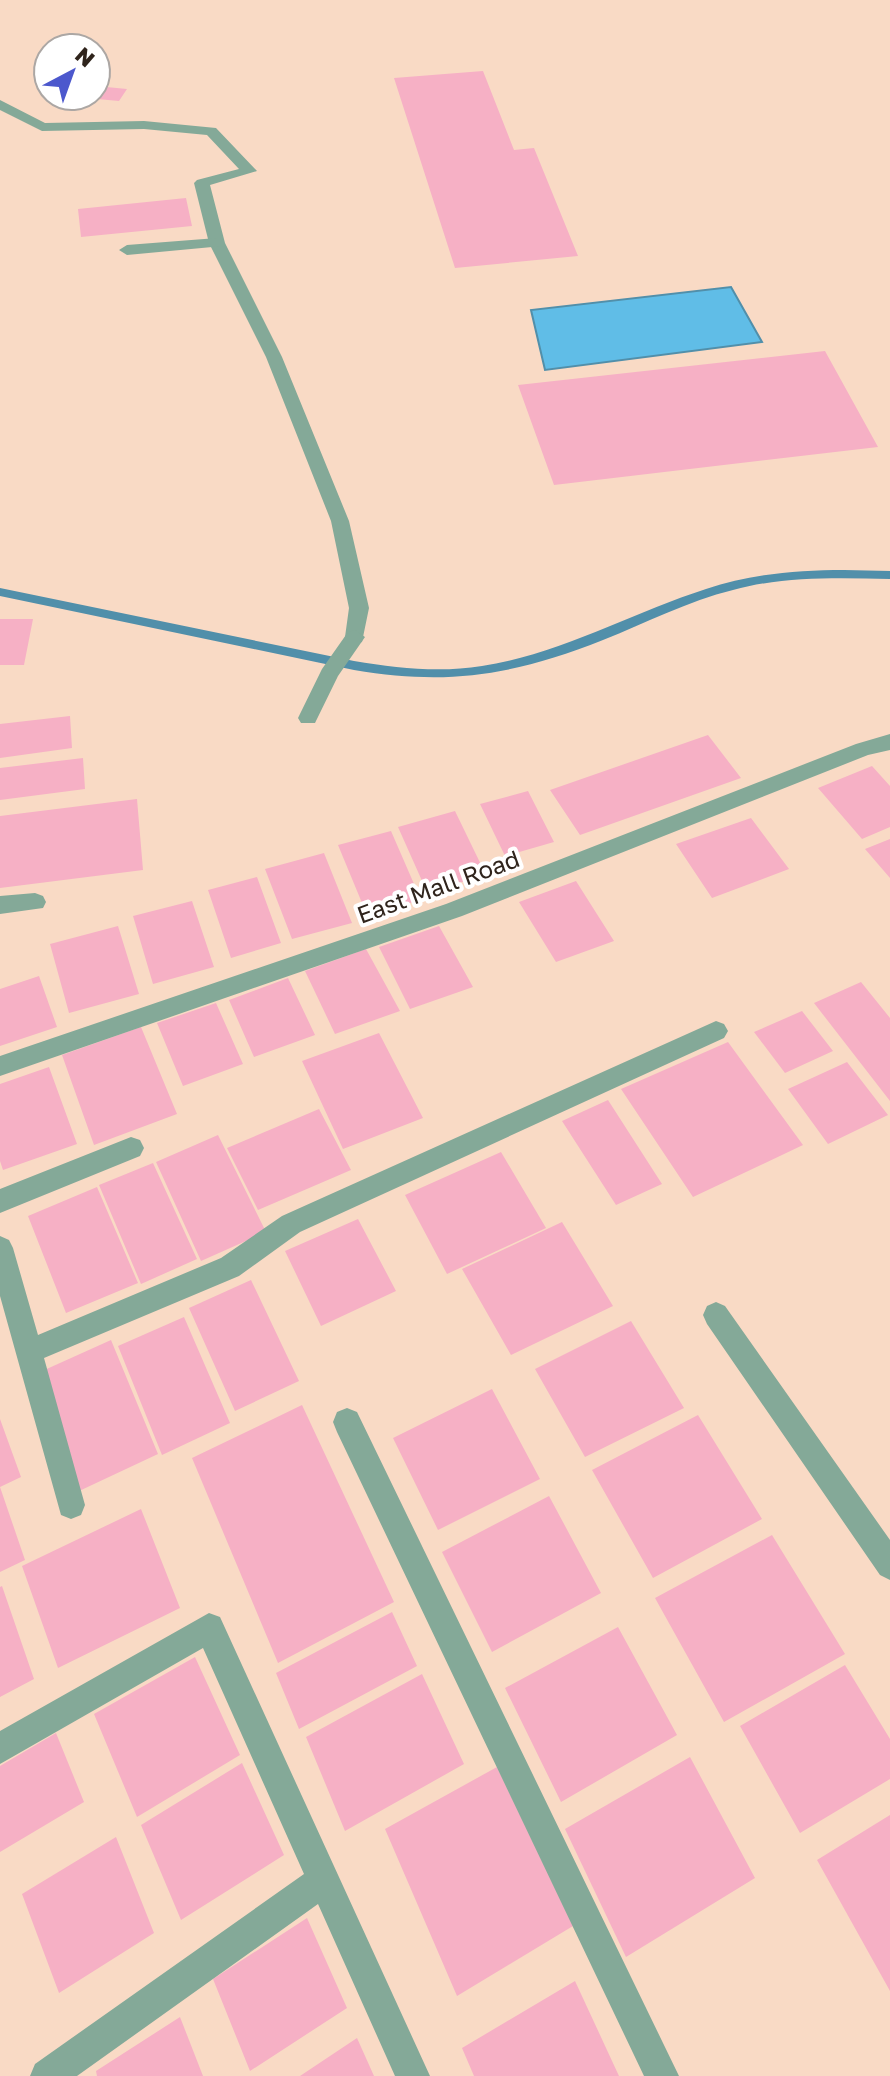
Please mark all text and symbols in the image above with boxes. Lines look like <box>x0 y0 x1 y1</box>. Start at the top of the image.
north arrow <box>32 32 112 112</box>
text: N <box>70 41 101 72</box>
street label: East Mall Road <box>353 843 523 929</box>

